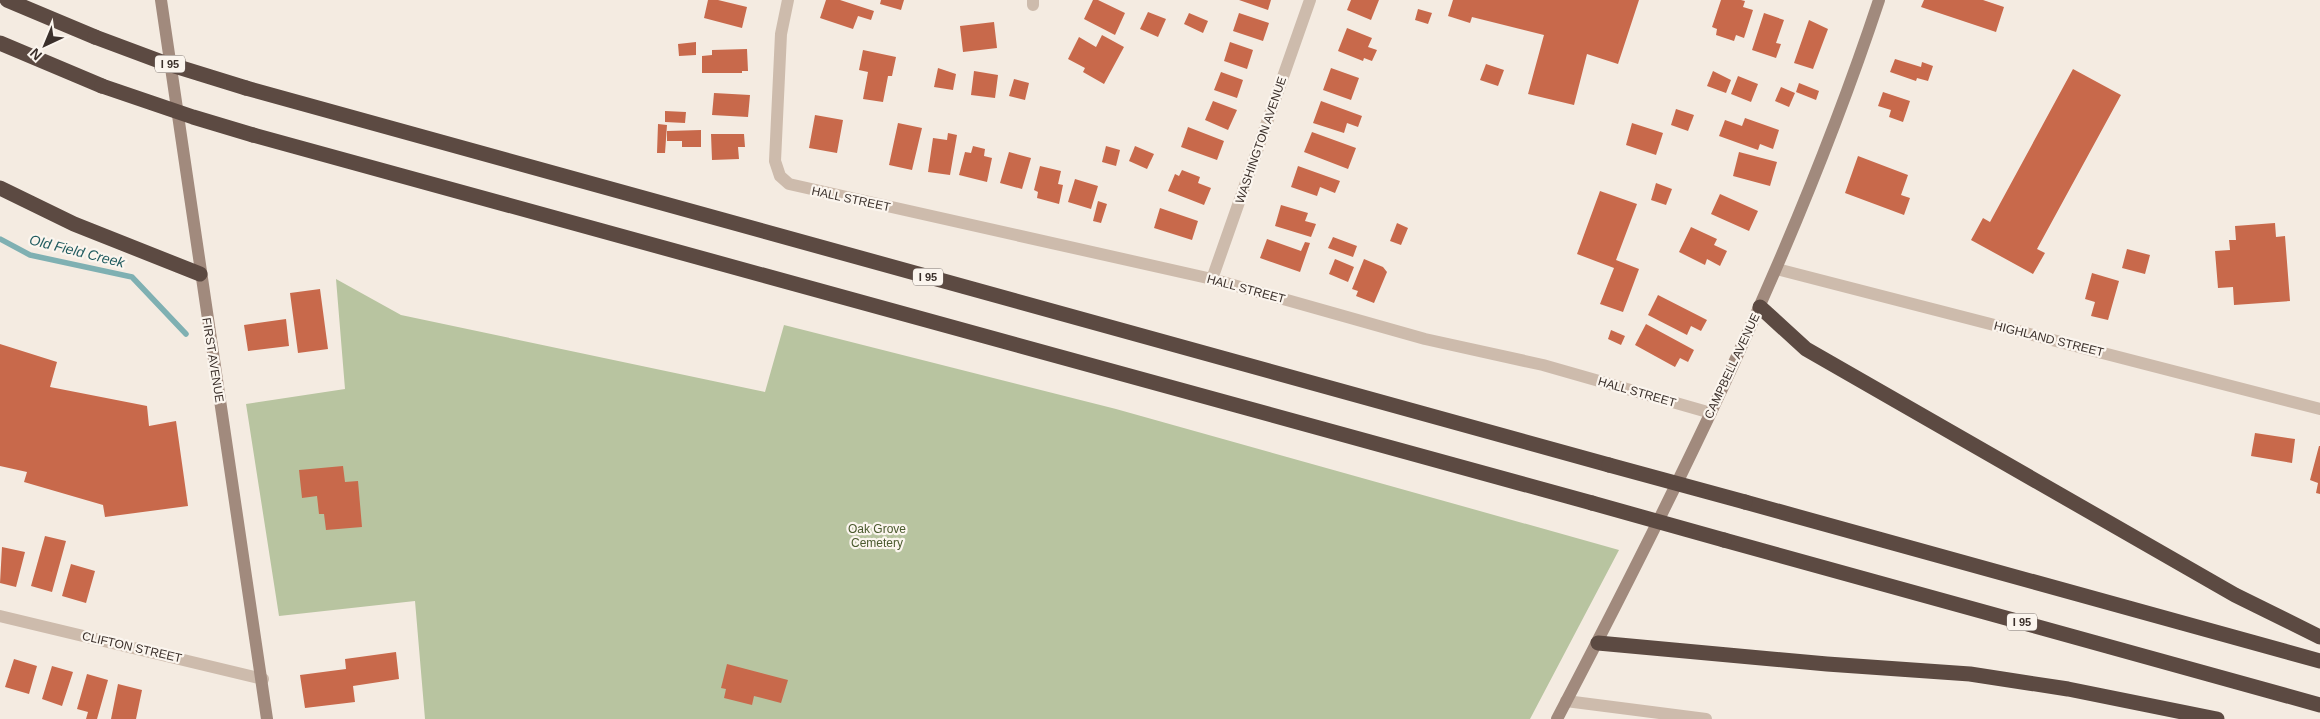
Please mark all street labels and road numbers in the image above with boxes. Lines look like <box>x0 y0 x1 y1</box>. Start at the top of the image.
road number: I 95 <box>155 56 185 72</box>
street label: WASHINGTON AVENUE <box>1233 75 1289 205</box>
street label: HALL STREET <box>810 184 892 214</box>
road number: I 95 <box>913 268 943 286</box>
street label: HALL STREET <box>1205 272 1287 306</box>
street label: CAMPBELL AVENUE <box>1701 311 1763 421</box>
street label: FIRST AVENUE <box>199 317 227 403</box>
street label: HIGHLAND STREET <box>1993 319 2106 360</box>
street label: HALL STREET <box>1596 374 1678 410</box>
road number: I 95 <box>2007 614 2037 630</box>
street label: CLIFTON STREET <box>81 629 184 665</box>

